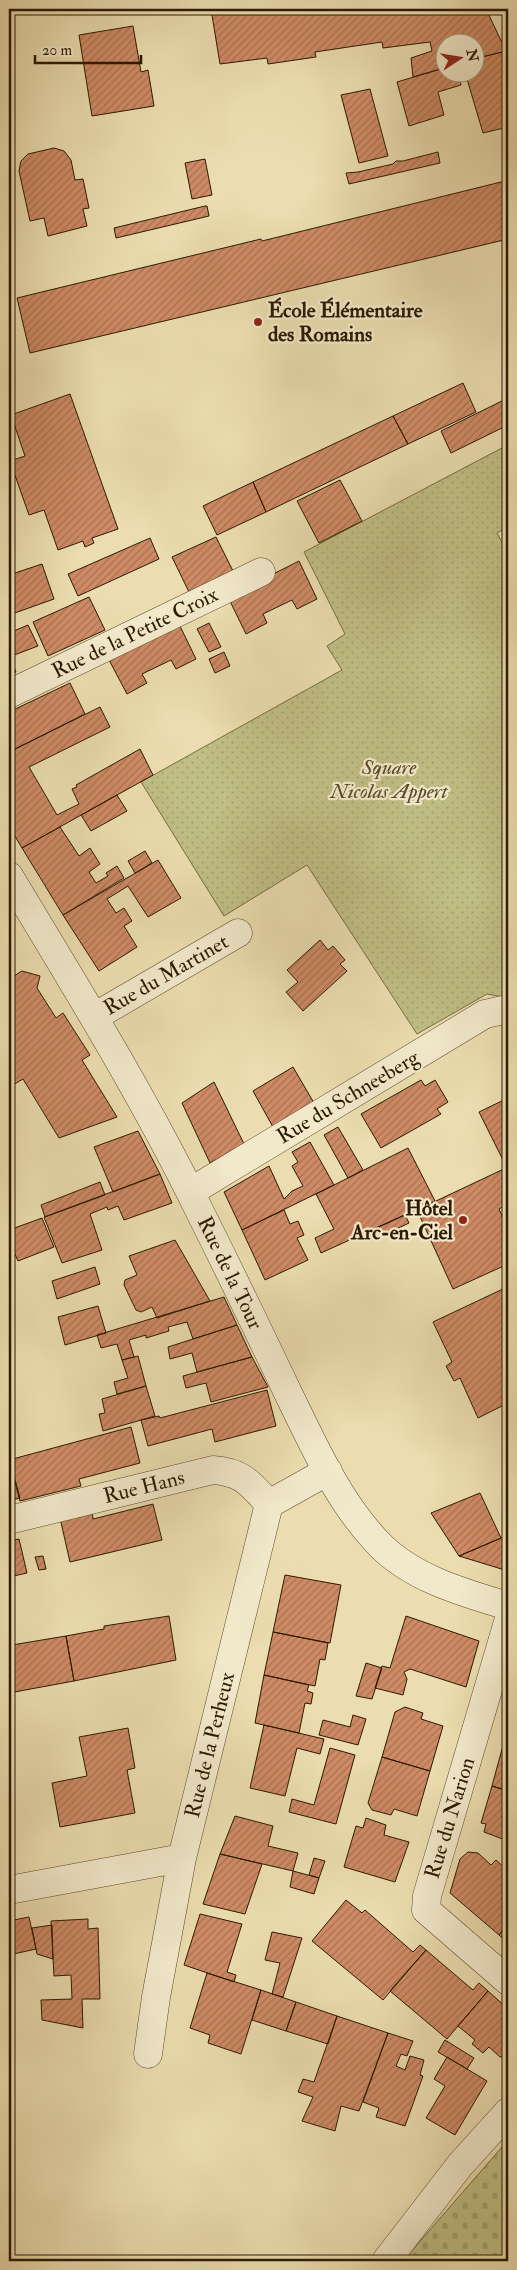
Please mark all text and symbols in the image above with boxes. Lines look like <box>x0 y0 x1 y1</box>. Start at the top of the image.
scale bar <box>35 32 141 64</box>
north arrow <box>434 32 484 82</box>
text: 20 m <box>42 41 72 60</box>
text: N <box>462 47 482 64</box>
place label: École Élémentaire des Romains <box>268 297 423 348</box>
marker: École Élémentaire des Romains <box>252 316 264 328</box>
street label: Rue de la Petite Croix <box>48 581 223 685</box>
park label: Square Nicolas Appert <box>329 754 449 805</box>
street label: Rue du Martinet <box>99 928 234 1022</box>
street label: Rue du Schneeberg <box>272 1044 425 1150</box>
place label: Hôtel Arc-en-Ciel <box>350 1195 454 1246</box>
street label: Rue de la Tour <box>191 1212 269 1334</box>
marker: Hôtel Arc-en-Ciel <box>457 1214 469 1226</box>
street label: Rue Hans <box>101 1464 187 1510</box>
street label: Rue de la Perheux <box>179 1669 241 1821</box>
street label: Rue du Narion <box>419 1754 481 1882</box>

